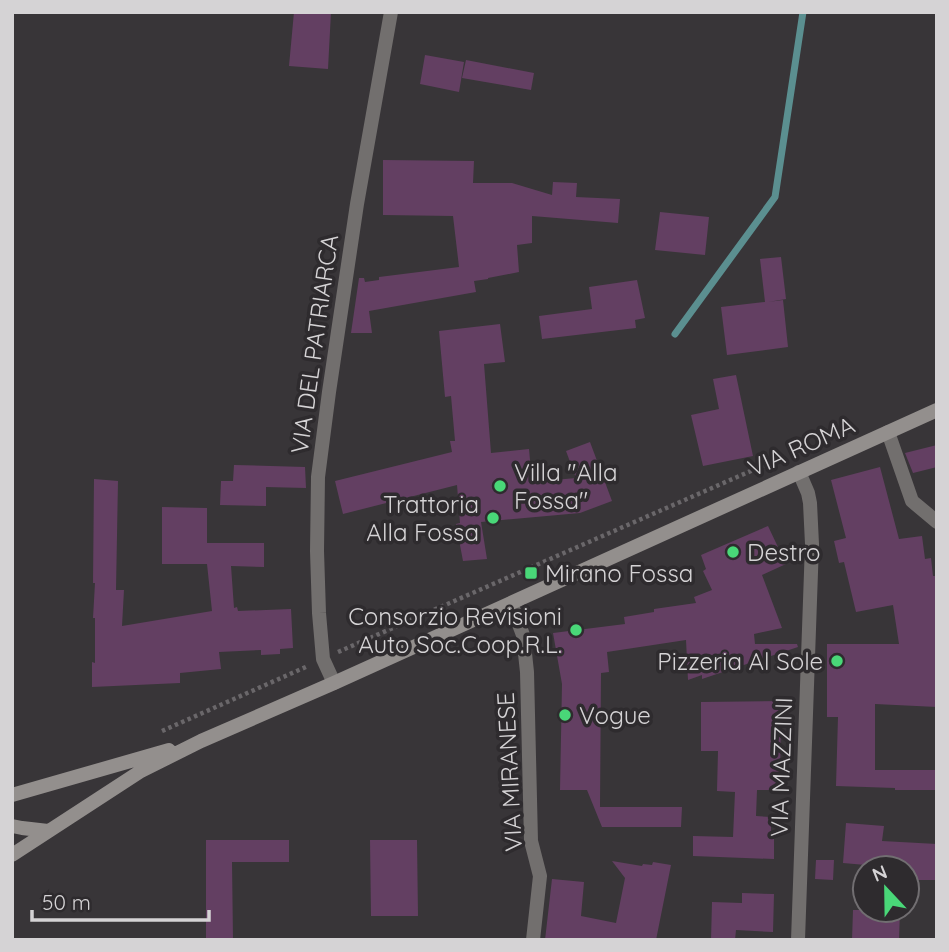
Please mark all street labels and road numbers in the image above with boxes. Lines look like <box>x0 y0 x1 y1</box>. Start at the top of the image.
street label: VIA DEL PATRIARCA <box>284 232 344 456</box>
street label: VIA ROMA <box>743 409 859 483</box>
street label: VIA MIRANESE <box>490 691 528 853</box>
street label: VIA MAZZINI <box>764 697 798 837</box>

